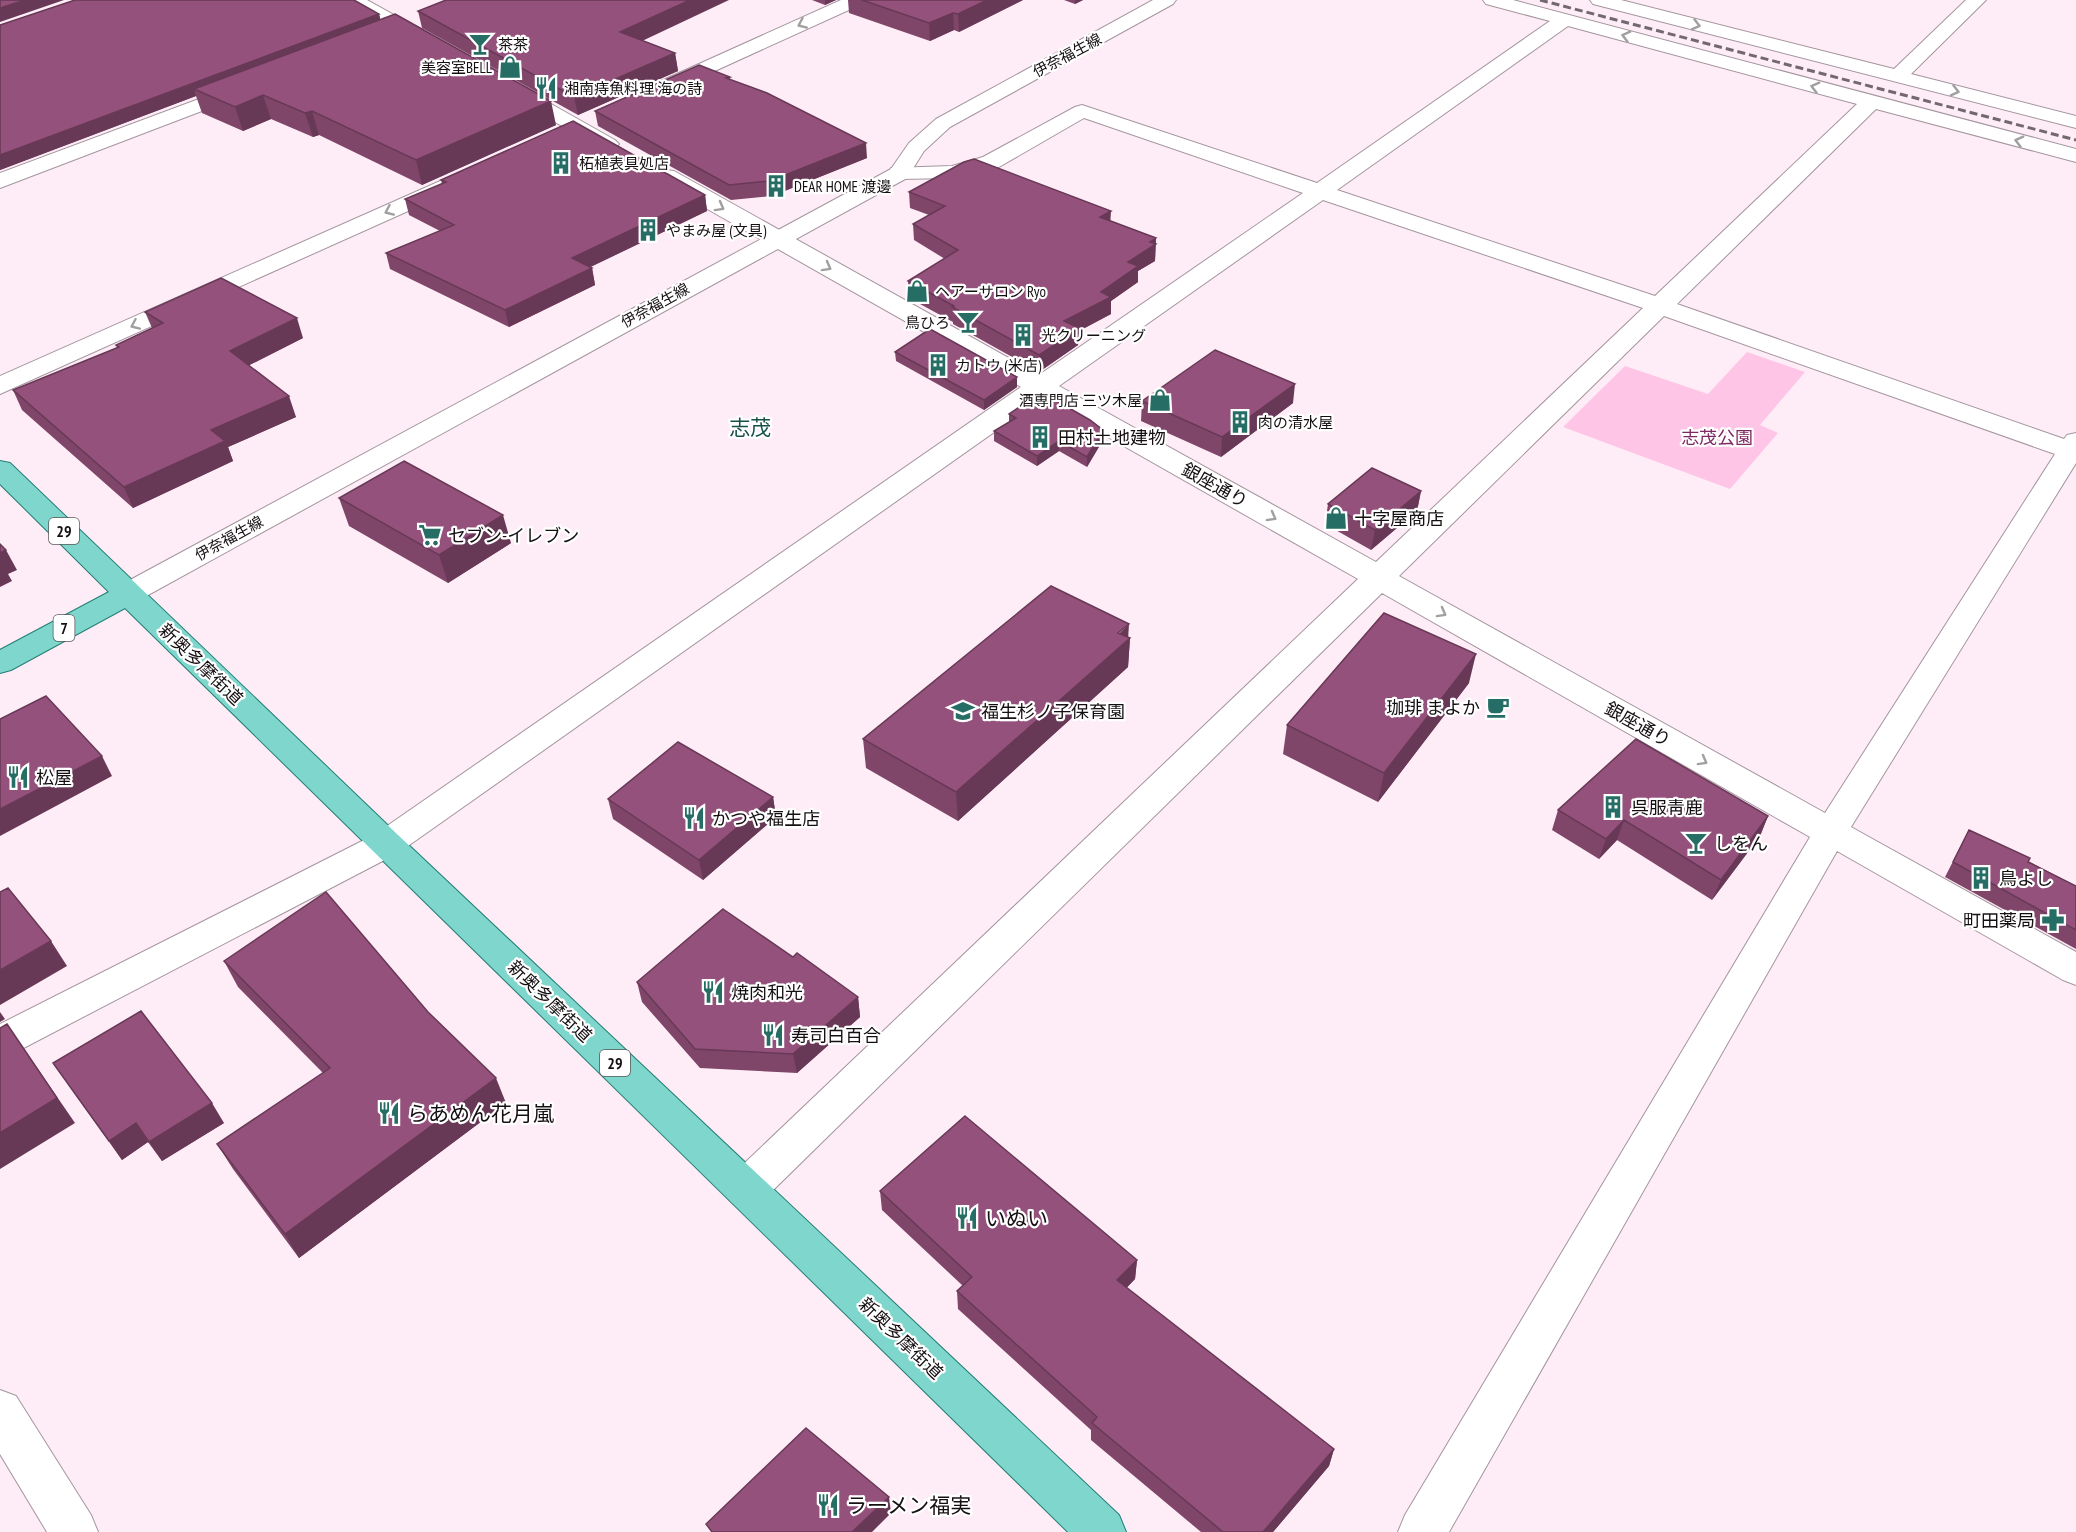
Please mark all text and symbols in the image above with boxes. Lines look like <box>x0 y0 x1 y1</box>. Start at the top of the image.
one-way arrow <box>798 17 809 29</box>
one-way arrow <box>1691 17 1701 30</box>
street label: 伊奈福生線 <box>1029 29 1105 81</box>
bar icon: 茶茶 <box>467 31 493 57</box>
one-way arrow <box>1622 31 1632 43</box>
place label: 茶茶 <box>498 35 528 54</box>
shop icon: 美容室BELL <box>497 54 523 80</box>
place label: 美容室BELL <box>421 58 493 77</box>
restaurant icon: 湘南痔魚料理 海の詩 <box>533 75 559 101</box>
place label: 湘南痔魚料理 海の詩 <box>564 79 702 98</box>
one-way arrow <box>1810 82 1820 94</box>
one-way arrow <box>1949 84 1960 96</box>
one-way arrow <box>2015 136 2025 149</box>
building icon: 柘植表具処店 <box>548 150 574 176</box>
place label: 柘植表具処店 <box>579 154 669 173</box>
building icon: DEAR HOME 渡邊 <box>763 173 789 199</box>
place label: DEAR HOME 渡邊 <box>794 177 891 196</box>
one-way arrow <box>713 199 724 211</box>
one-way arrow <box>385 204 396 216</box>
building icon: やまみ屋 (文具) <box>635 217 661 243</box>
place label: やまみ屋 (文具) <box>666 221 767 240</box>
one-way arrow <box>821 260 832 271</box>
shop icon: ヘアーサロン Ryo <box>904 278 930 304</box>
street label: 伊奈福生線 <box>618 279 692 331</box>
place label: ヘアーサロン Ryo <box>935 282 1046 301</box>
bar icon: 鳥ひろ <box>955 309 981 335</box>
place label: 鳥ひろ <box>905 313 950 332</box>
one-way arrow <box>130 318 141 330</box>
building icon: 光クリーニング <box>1010 322 1036 348</box>
place label: 光クリーニング <box>1041 326 1146 345</box>
building icon: カトウ (米店) <box>925 352 951 378</box>
place label: カトウ (米店) <box>956 356 1042 375</box>
shop icon: 酒専門店 三ツ木屋 <box>1147 387 1173 413</box>
place label: 酒専門店 三ツ木屋 <box>1019 391 1142 410</box>
building icon: 肉の清水屋 <box>1227 409 1253 435</box>
place label: 肉の清水屋 <box>1258 413 1333 432</box>
district label: 志茂 <box>729 414 771 441</box>
building icon: 田村土地建物 <box>1027 424 1053 450</box>
place label: 田村土地建物 <box>1058 426 1166 449</box>
park label: 志茂公園 <box>1681 426 1753 449</box>
street label: 銀座通り <box>1178 457 1252 513</box>
shop icon: 十字屋商店 <box>1323 505 1349 531</box>
place label: 十字屋商店 <box>1354 507 1444 530</box>
one-way arrow <box>1266 510 1276 521</box>
street label: 伊奈福生線 <box>192 512 266 564</box>
road number: 29 <box>49 518 79 544</box>
supermarket icon: セブン-イレブン <box>417 522 443 548</box>
place label: セブン-イレブン <box>448 524 579 547</box>
one-way arrow <box>1435 606 1446 617</box>
road number: 7 <box>54 615 74 641</box>
street label: 新奥多摩街道 <box>154 618 248 710</box>
cafe icon: 珈琲 まよか <box>1485 694 1511 720</box>
place label: 珈琲 まよか <box>1386 696 1480 719</box>
street label: 銀座通り <box>1601 696 1675 752</box>
school or university icon: 福生杉ノ子保育園 <box>950 698 976 724</box>
place label: 福生杉ノ子保育園 <box>981 700 1125 723</box>
one-way arrow <box>1697 754 1707 765</box>
restaurant icon: 松屋 <box>5 764 31 790</box>
place label: 松屋 <box>36 766 72 789</box>
building icon: 呉服靑鹿 <box>1600 794 1626 820</box>
place label: 呉服靑鹿 <box>1631 796 1703 819</box>
restaurant icon: かつや福生店 <box>681 805 707 831</box>
place label: かつや福生店 <box>712 807 820 830</box>
bar icon: しをん <box>1683 830 1709 856</box>
place label: しをん <box>1714 832 1768 855</box>
building icon: 鳥よし <box>1968 865 1994 891</box>
place label: 鳥よし <box>1999 867 2053 890</box>
pharmacy icon: 町田薬局 <box>2040 907 2066 933</box>
place label: 町田薬局 <box>1963 909 2035 932</box>
street label: 新奥多摩街道 <box>503 955 597 1047</box>
restaurant icon: 焼肉和光 <box>700 979 726 1005</box>
place label: 焼肉和光 <box>731 981 803 1004</box>
restaurant icon: 寿司白百合 <box>760 1022 786 1048</box>
place label: 寿司白百合 <box>791 1024 881 1047</box>
road number: 29 <box>600 1050 630 1076</box>
restaurant icon: らあめん花月嵐 <box>376 1100 402 1126</box>
place label: らあめん花月嵐 <box>407 1100 554 1127</box>
restaurant icon: いぬい <box>954 1205 980 1231</box>
place label: いぬい <box>985 1205 1048 1232</box>
street label: 新奥多摩街道 <box>854 1292 948 1384</box>
restaurant icon: ラーメン福実 <box>815 1492 841 1518</box>
place label: ラーメン福実 <box>846 1492 971 1519</box>

